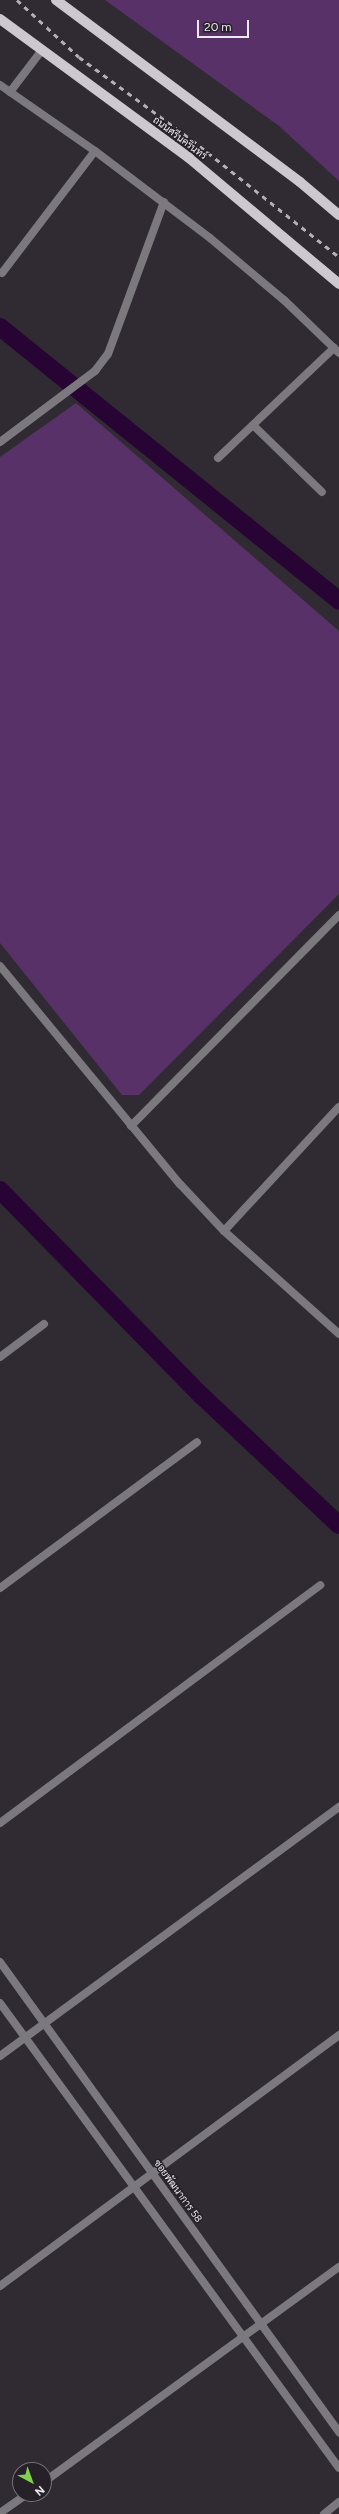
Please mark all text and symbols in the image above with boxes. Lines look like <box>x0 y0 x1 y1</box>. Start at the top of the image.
scale bar <box>199 12 251 38</box>
text: 20 m <box>204 20 232 34</box>
street label: ถนนศรีนครินทร์ <box>151 114 209 162</box>
street label: ซอยพัฒนาการ 58 <box>151 2157 205 2225</box>
north arrow <box>12 2462 52 2502</box>
text: N <box>32 2483 47 2498</box>

